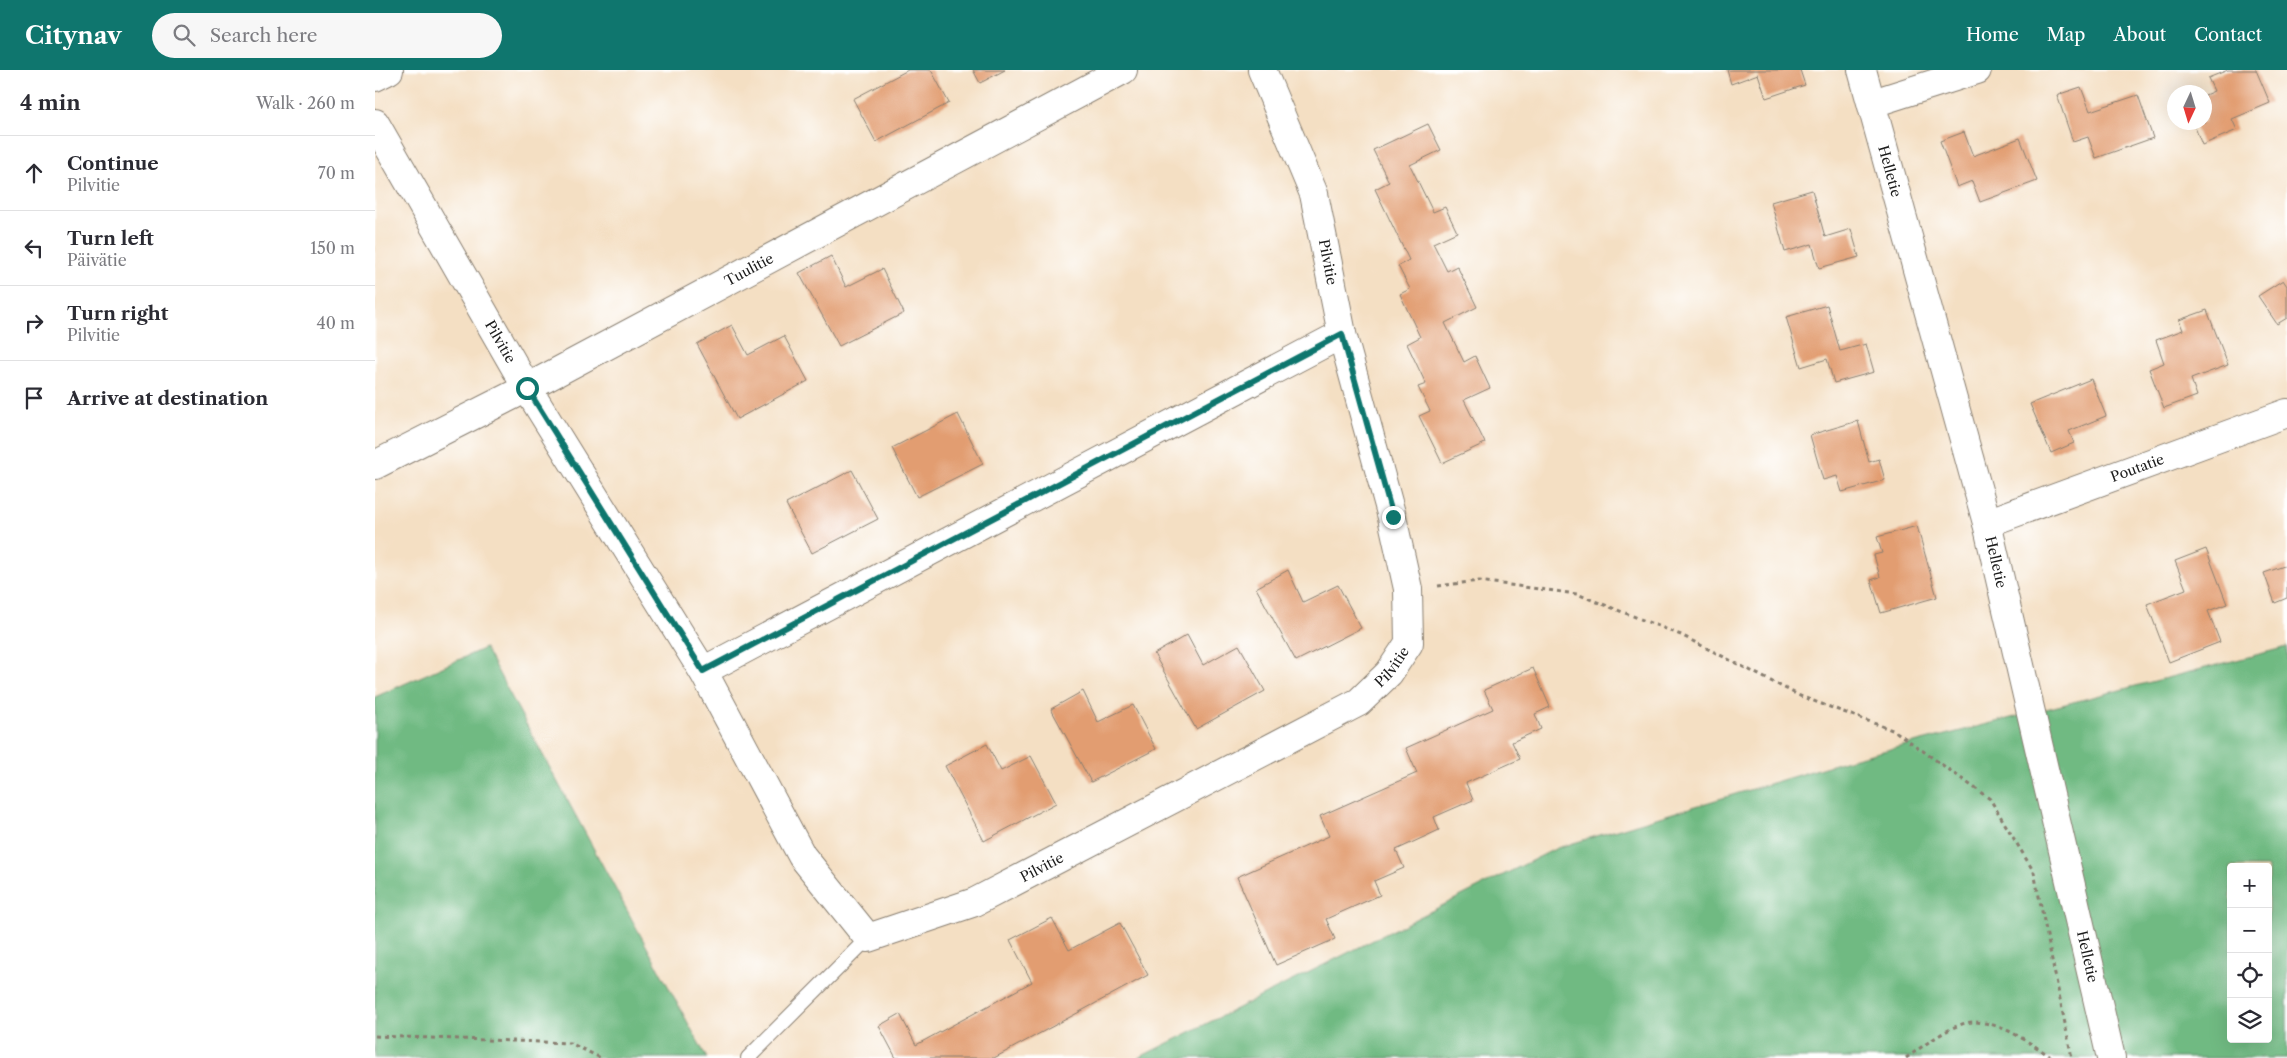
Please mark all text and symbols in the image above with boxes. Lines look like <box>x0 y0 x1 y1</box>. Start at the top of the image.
search box <box>152 13 502 58</box>
text: Citynav <box>25 21 122 50</box>
icon: search <box>170 21 198 49</box>
text: Search here <box>210 24 317 47</box>
text: Home <box>1966 24 2019 46</box>
text: Map <box>2047 24 2085 46</box>
text: About <box>2113 24 2166 46</box>
text: Contact <box>2194 24 2262 46</box>
north arrow <box>2167 85 2212 130</box>
text: 4 min <box>20 90 81 115</box>
text: Walk · 260 m <box>256 93 355 113</box>
street label: Helletie <box>1874 143 1906 199</box>
text: Continue <box>67 152 159 175</box>
icon: ahead <box>20 159 48 187</box>
text: 70 m <box>318 163 355 183</box>
text: Pilvitie <box>67 175 120 195</box>
text: Turn left <box>67 227 154 250</box>
icon: left <box>20 234 48 262</box>
street label: Pilvitie <box>1315 237 1341 287</box>
text: 150 m <box>310 238 355 258</box>
street label: Tuulitie <box>721 249 777 290</box>
text: Päivätie <box>67 250 127 270</box>
text: Turn right <box>67 302 168 325</box>
icon: right <box>20 309 48 337</box>
text: 40 m <box>316 313 355 333</box>
street label: Pilvitie <box>481 317 520 366</box>
text: Pilvitie <box>67 325 120 345</box>
route start <box>516 377 539 400</box>
icon: arrive <box>20 384 48 412</box>
text: Arrive at destination <box>67 387 268 410</box>
street label: Poutatie <box>2108 450 2167 486</box>
route end <box>1382 506 1405 529</box>
street label: Helletie <box>1981 534 2011 590</box>
street label: Pilvitie <box>1371 643 1413 691</box>
street label: Pilvitie <box>1017 848 1067 886</box>
map controls <box>2227 863 2272 1043</box>
button: + <box>2227 863 2272 908</box>
button: − <box>2227 908 2272 953</box>
street label: Helletie <box>2073 929 2102 984</box>
button: locate <box>2227 953 2272 998</box>
button: layers <box>2227 998 2272 1043</box>

